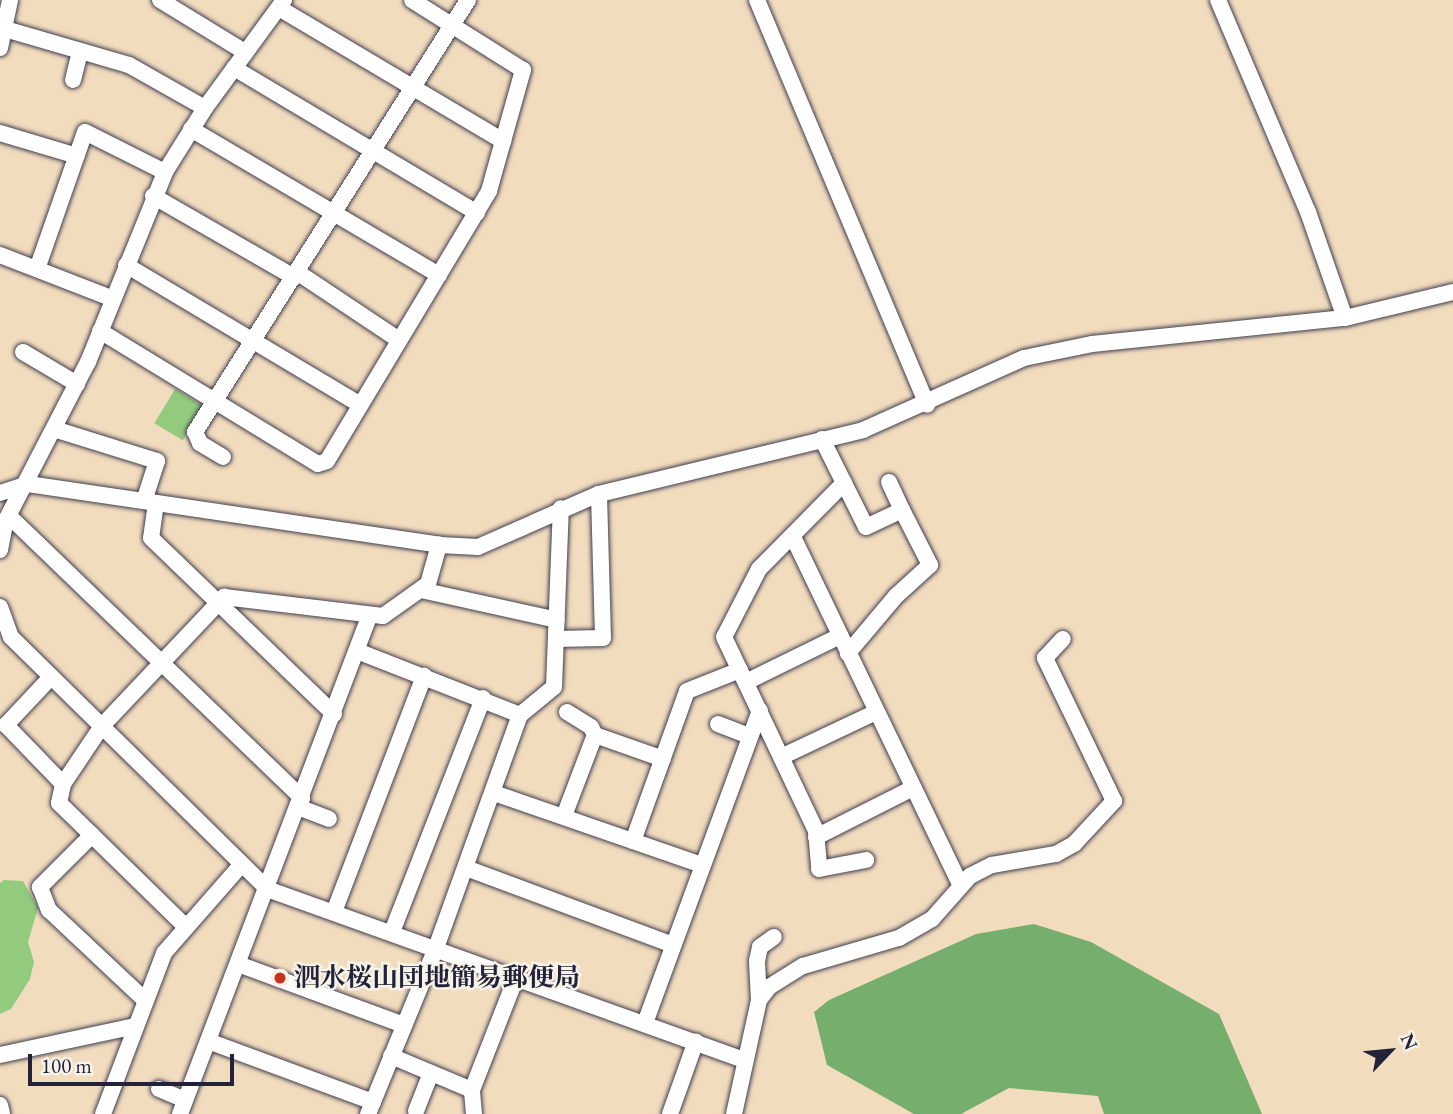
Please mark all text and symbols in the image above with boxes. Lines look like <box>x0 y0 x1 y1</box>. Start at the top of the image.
place label: 泗水桜山団地簡易郵便局 <box>294 962 580 994</box>
marker: 泗水桜山団地簡易郵便局 <box>272 970 288 986</box>
north arrow <box>1355 1016 1425 1086</box>
text: N <box>1395 1029 1424 1054</box>
scale bar <box>32 1040 238 1084</box>
text: 100 m <box>41 1052 92 1079</box>

